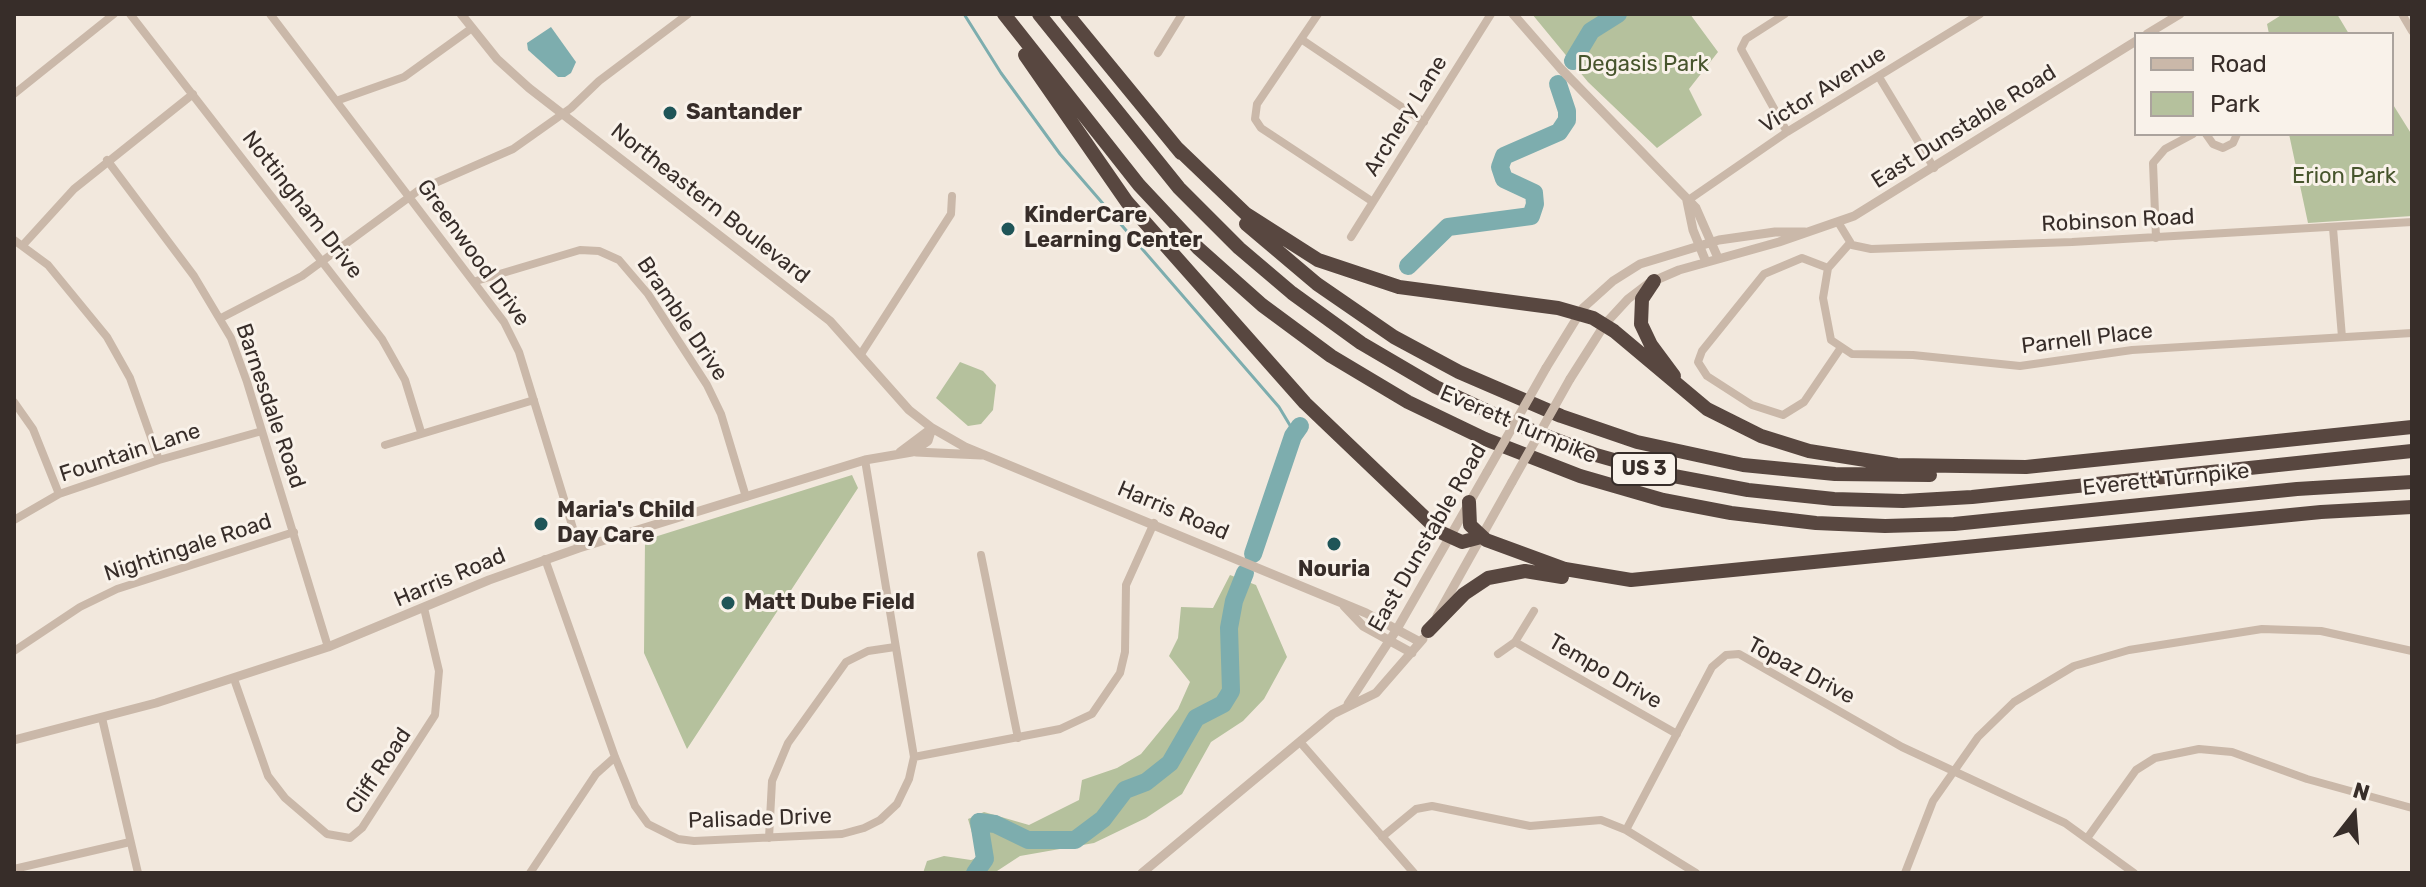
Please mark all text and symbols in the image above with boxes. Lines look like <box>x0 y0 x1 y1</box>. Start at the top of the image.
legend <box>2134 32 2394 136</box>
street label: Victor Avenue <box>1755 41 1891 139</box>
text: Road <box>2210 50 2267 78</box>
street label: Archery Lane <box>1359 51 1453 181</box>
park label: Degasis Park <box>1577 52 1709 78</box>
street label: East Dunstable Road <box>1867 59 2061 195</box>
text: Park <box>2210 90 2260 118</box>
place label: Santander <box>686 100 802 126</box>
marker: Santander <box>661 104 679 122</box>
street label: Northeastern Boulevard <box>605 118 815 290</box>
street label: Nottingham Drive <box>236 126 368 284</box>
park label: Erion Park <box>2292 164 2396 190</box>
street label: Greenwood Drive <box>411 174 535 332</box>
place label: KinderCare Learning Center <box>1024 203 1202 254</box>
street label: Robinson Road <box>2041 204 2195 238</box>
marker: KinderCare Learning Center <box>999 220 1017 238</box>
street label: Bramble Drive <box>631 252 733 386</box>
street label: Parnell Place <box>2020 318 2154 360</box>
street label: Barnesdale Road <box>229 320 311 492</box>
street label: Everett Turnpike <box>1436 380 1600 470</box>
street label: Fountain Lane <box>56 418 204 488</box>
street label: East Dunstable Road <box>1363 439 1493 637</box>
road number: US 3 <box>1612 453 1676 485</box>
street label: Everett Turnpike <box>2081 458 2251 502</box>
street label: Harris Road <box>1113 476 1233 546</box>
place label: Maria's Child Day Care <box>557 498 695 550</box>
street label: Nightingale Road <box>101 508 275 588</box>
marker: Maria's Child Day Care <box>532 515 550 533</box>
marker: Nouria <box>1325 535 1343 553</box>
street label: Harris Road <box>390 543 510 613</box>
place label: Nouria <box>1298 557 1370 583</box>
place label: Matt Dube Field <box>744 590 915 616</box>
marker: Matt Dube Field <box>719 594 737 612</box>
street label: Tempo Drive <box>1544 629 1666 715</box>
street label: Topaz Drive <box>1743 632 1859 710</box>
street label: Cliff Road <box>341 723 417 819</box>
north arrow <box>2314 775 2394 855</box>
text: N <box>2350 776 2373 807</box>
street label: Palisade Drive <box>688 803 832 835</box>

